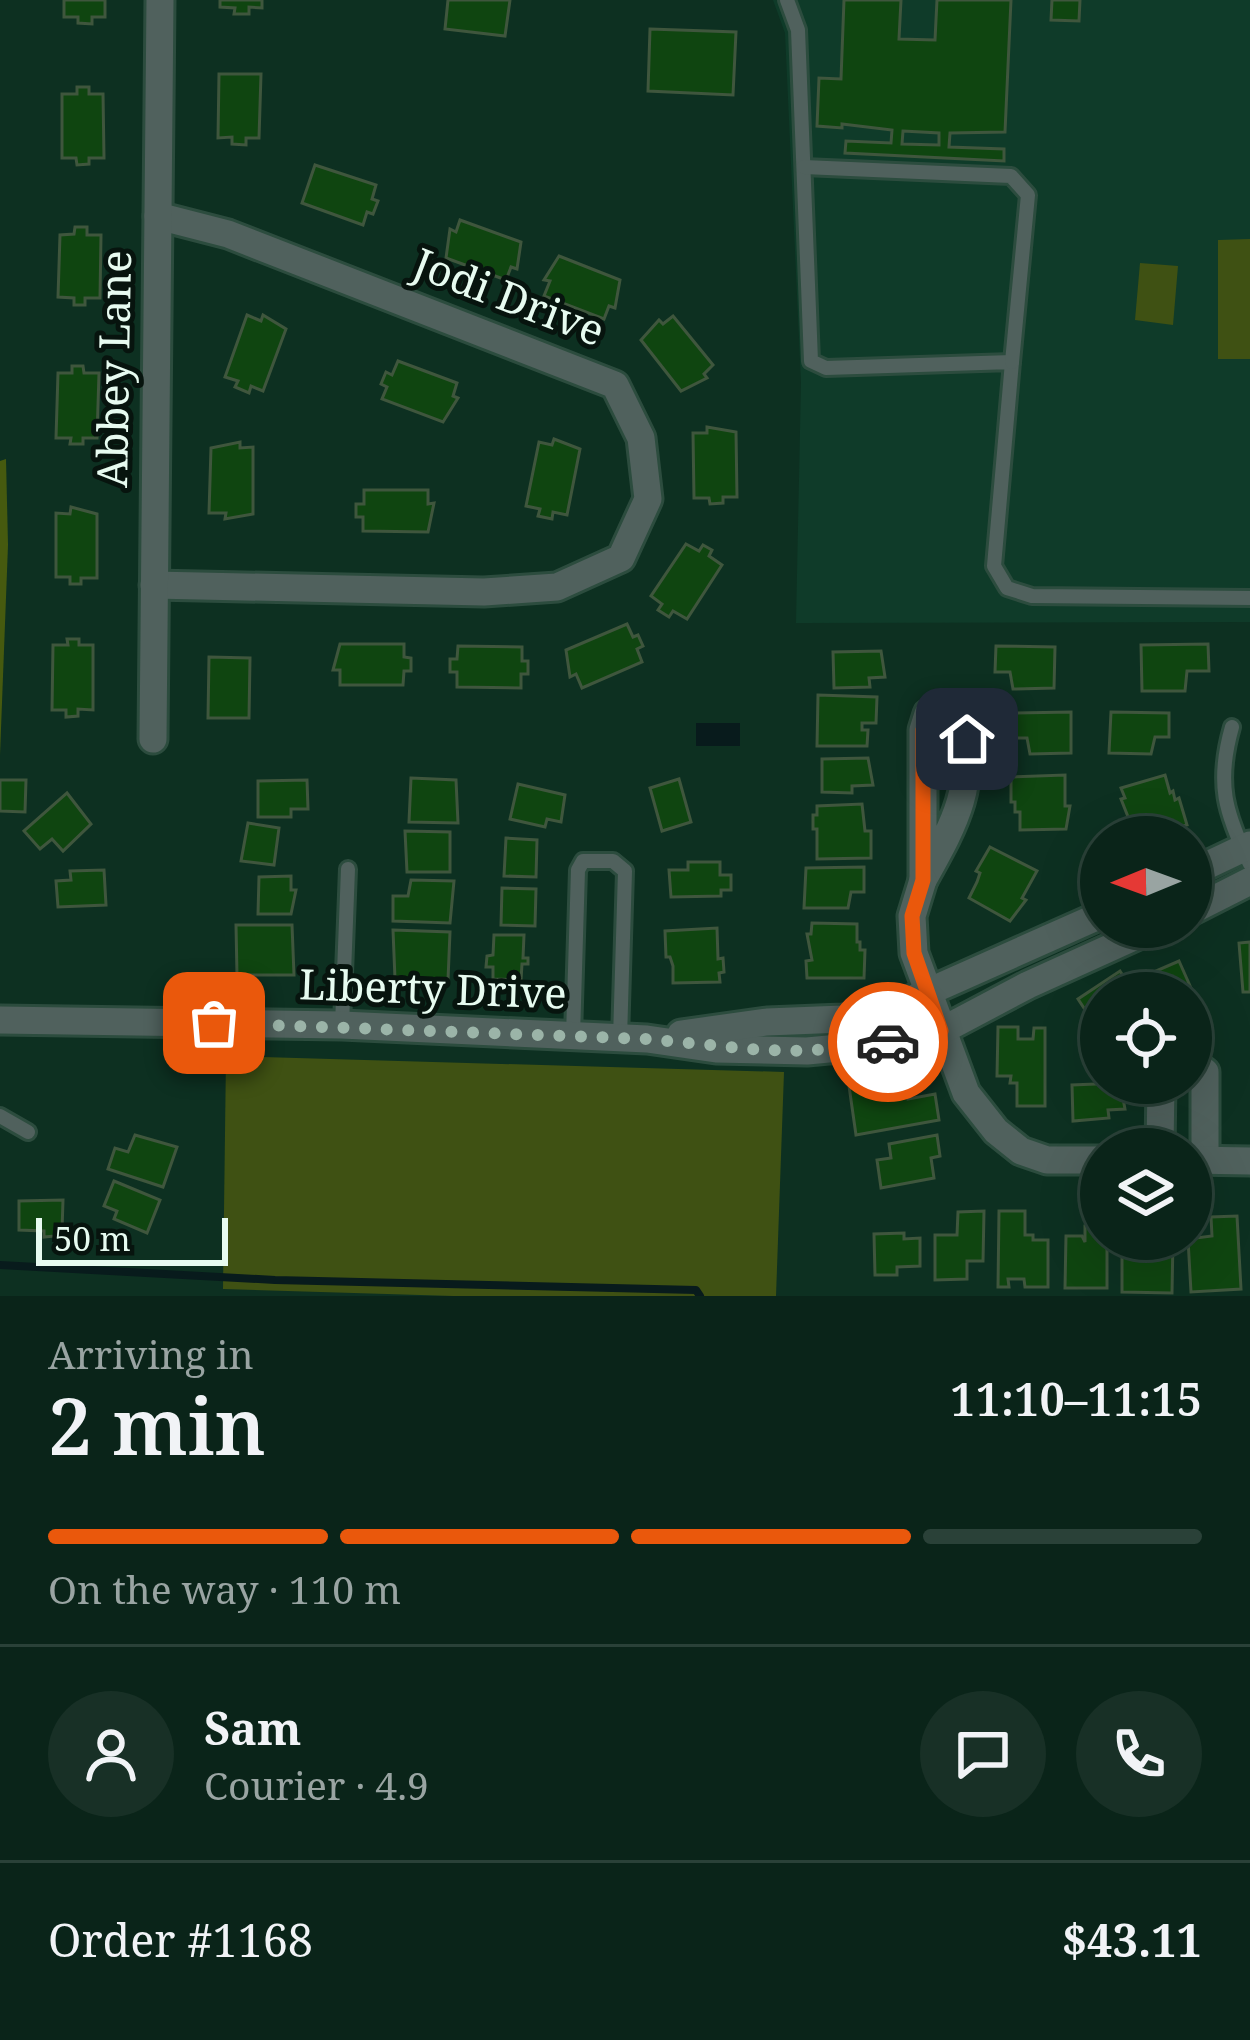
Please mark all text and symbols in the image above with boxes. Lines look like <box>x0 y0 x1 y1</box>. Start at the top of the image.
street label: Jodi Drive <box>405 233 613 358</box>
street label: Abbey Lane <box>82 250 143 488</box>
pin <box>916 688 1018 790</box>
icon: home <box>934 706 1000 772</box>
north arrow <box>1080 816 1212 948</box>
map controls <box>1080 816 1212 1260</box>
street label: Liberty Drive <box>298 954 568 1021</box>
pin <box>163 972 265 1074</box>
button: locate <box>1080 972 1212 1104</box>
courier <box>828 982 948 1102</box>
icon: bag <box>181 990 247 1056</box>
icon: car <box>855 1009 921 1075</box>
button: layers <box>1080 1128 1212 1260</box>
scale bar <box>36 1212 228 1265</box>
text: 50 m <box>54 1216 131 1261</box>
text: Arriving in <box>48 1327 254 1380</box>
text: 11:10–11:15 <box>950 1368 1202 1429</box>
text: 2 min <box>48 1372 266 1478</box>
text: On the way · 110 m <box>48 1562 401 1615</box>
button: person <box>48 1691 174 1817</box>
button: chat <box>920 1691 1046 1817</box>
button: phone <box>1076 1691 1202 1817</box>
text: Sam <box>204 1697 301 1758</box>
text: Courier · 4.9 <box>204 1758 429 1811</box>
text: Order #1168 <box>48 1909 313 1970</box>
text: $43.11 <box>1062 1909 1202 1970</box>

